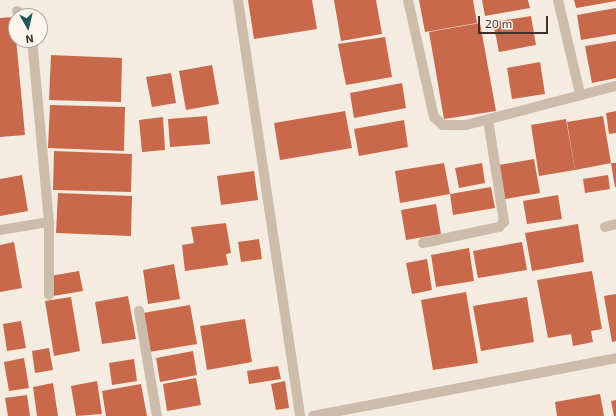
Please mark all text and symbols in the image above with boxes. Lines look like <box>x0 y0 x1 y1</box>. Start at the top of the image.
north arrow <box>8 8 48 48</box>
scale bar <box>480 8 550 34</box>
text: 20 m <box>485 16 512 30</box>
text: N <box>25 32 34 46</box>

